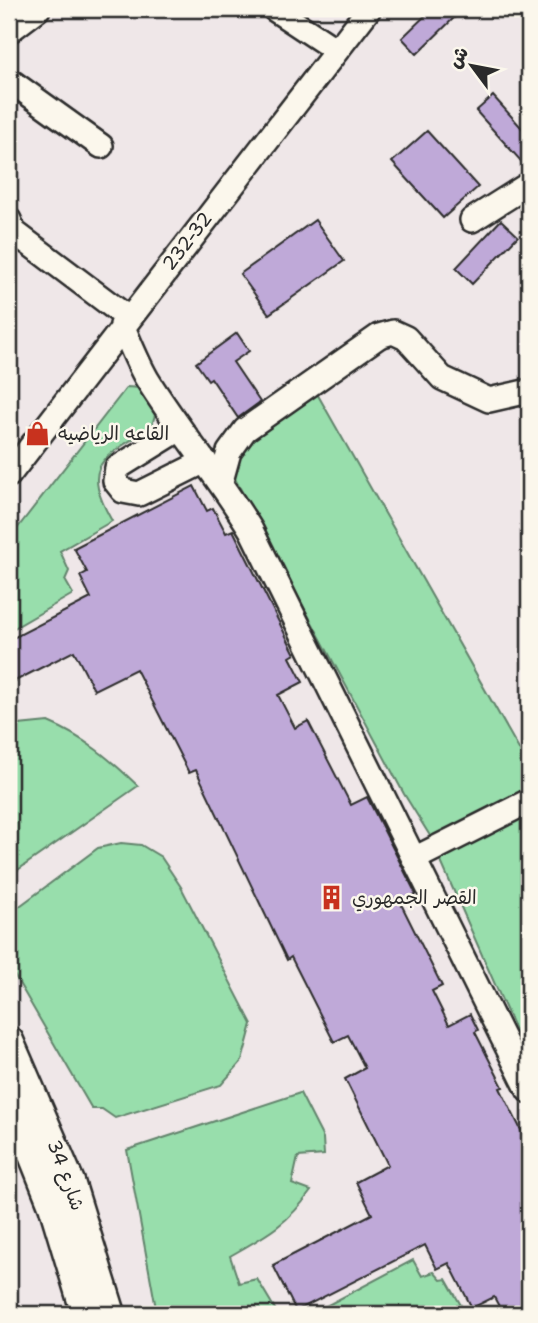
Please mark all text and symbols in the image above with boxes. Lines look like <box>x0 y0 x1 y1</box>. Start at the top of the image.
north arrow <box>436 32 506 102</box>
text: ش <box>442 42 474 73</box>
street label: 232-32 <box>156 207 218 275</box>
shop icon: القاعه الرياضيه <box>24 419 52 447</box>
place label: القاعه الرياضيه <box>58 421 169 446</box>
building icon: القصر الجمهوري <box>318 883 346 911</box>
place label: القصر الجمهوري <box>352 885 477 912</box>
street label: شارع 34 <box>41 1136 90 1214</box>

